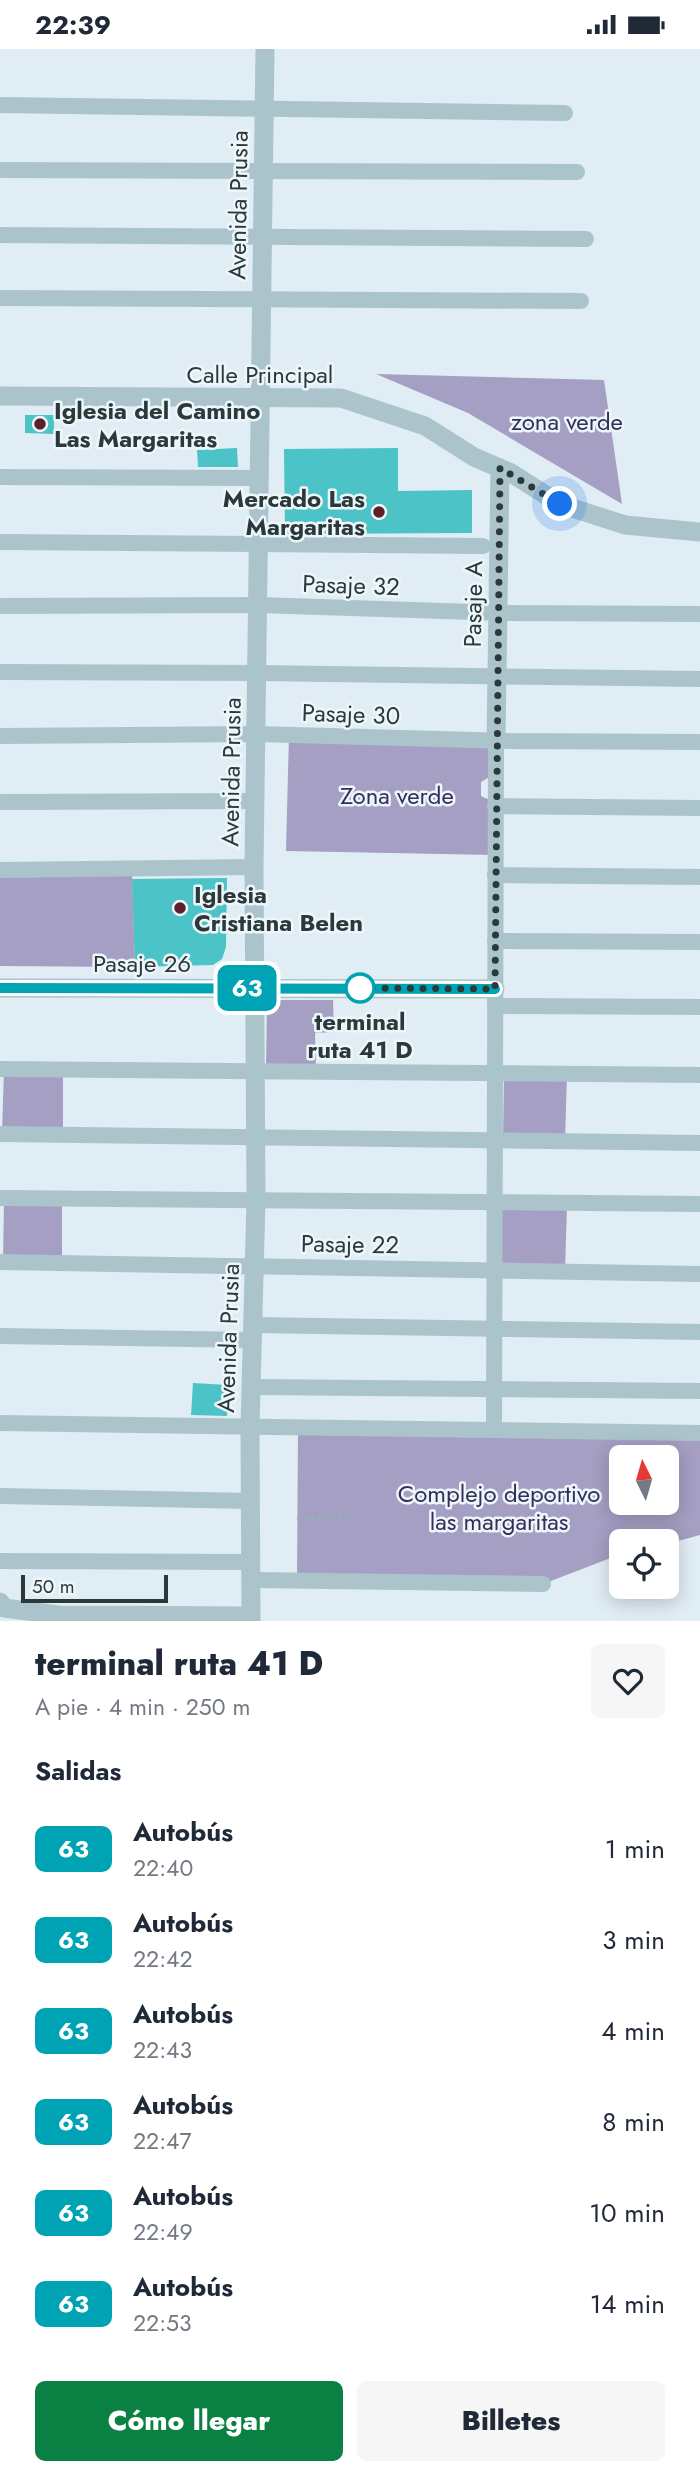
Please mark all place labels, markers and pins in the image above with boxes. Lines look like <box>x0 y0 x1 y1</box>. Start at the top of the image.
place label: Iglesia del Camino Las Margaritas <box>54 393 261 456</box>
marker: Iglesia del Camino Las Margaritas <box>32 416 48 432</box>
place label: Mercado Las Margaritas <box>223 481 365 544</box>
marker: Mercado Las Margaritas <box>371 504 387 520</box>
place label: Iglesia Cristiana Belen <box>194 877 363 940</box>
marker: Iglesia Cristiana Belen <box>172 900 188 916</box>
marker: terminal ruta 41 D <box>345 973 375 1003</box>
place label: terminal ruta 41 D <box>307 1004 413 1067</box>

